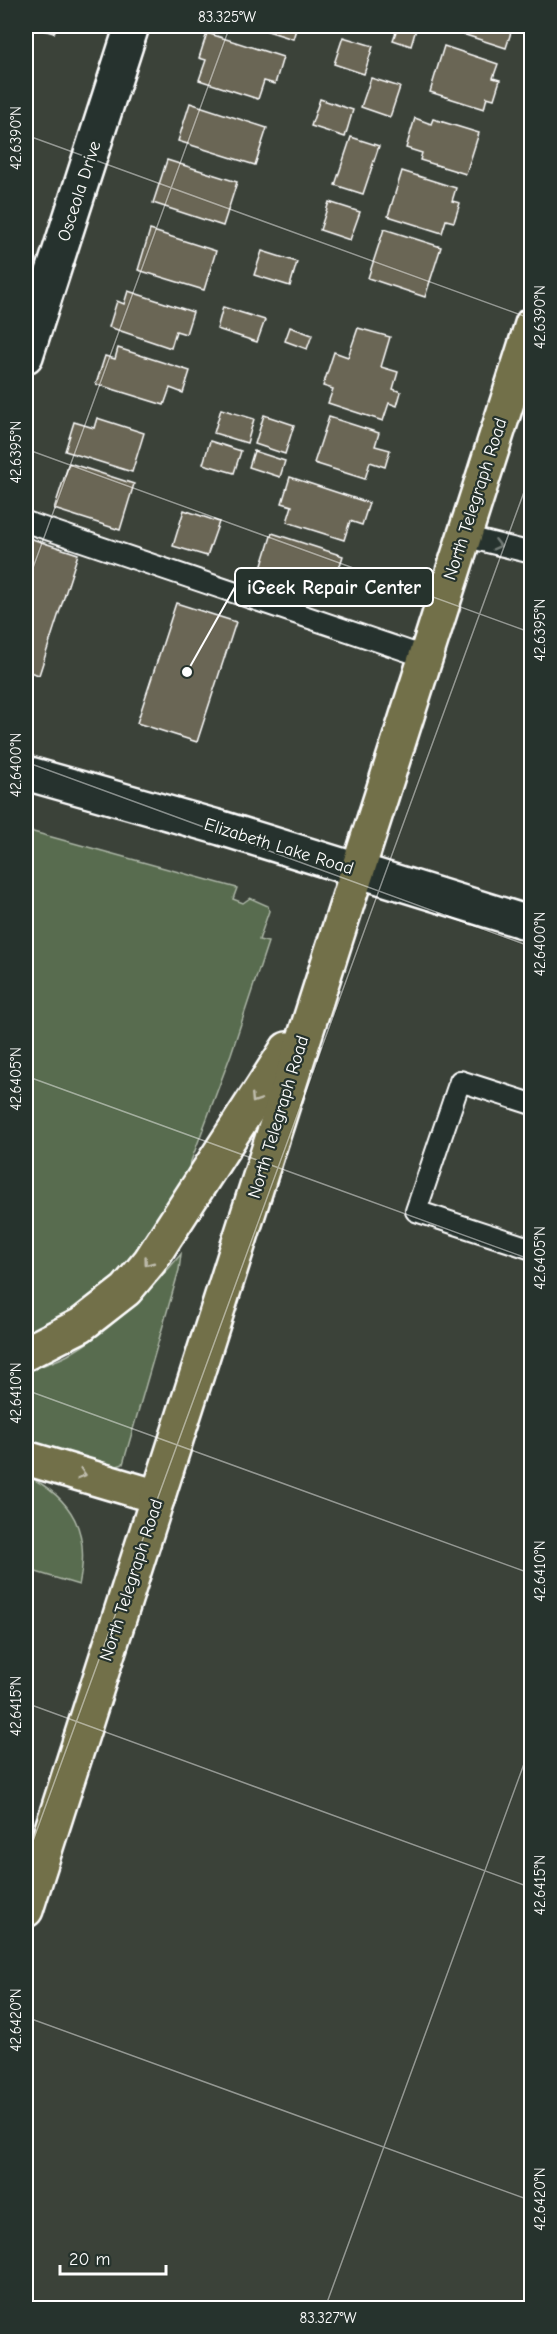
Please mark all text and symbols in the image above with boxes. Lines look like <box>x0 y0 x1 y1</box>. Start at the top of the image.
text: 83.325°W <box>198 8 256 26</box>
text: 42.6390°N <box>7 106 25 170</box>
street label: Osceola Drive <box>53 138 106 244</box>
text: 42.6390°N <box>531 285 549 349</box>
street label: North Telegraph Road <box>439 416 512 583</box>
text: 42.6395°N <box>7 421 25 483</box>
one-way arrow <box>492 537 502 550</box>
callout: iGeek Repair Center <box>235 568 433 606</box>
text: iGeek Repair Center <box>247 576 421 599</box>
text: 42.6395°N <box>531 599 549 661</box>
text: 42.6400°N <box>7 733 25 797</box>
street label: Elizabeth Lake Road <box>202 814 356 879</box>
text: 42.6400°N <box>531 912 549 976</box>
street label: North Telegraph Road <box>244 1033 313 1201</box>
text: 42.6405°N <box>7 1047 25 1111</box>
one-way arrow <box>251 1093 262 1104</box>
text: 42.6405°N <box>531 1226 549 1290</box>
one-way arrow <box>144 1256 155 1267</box>
text: 42.6410°N <box>7 1362 25 1424</box>
one-way arrow <box>76 1467 87 1479</box>
street label: North Telegraph Road <box>95 1497 168 1664</box>
text: 42.6410°N <box>531 1540 549 1602</box>
text: 42.6415°N <box>7 1676 25 1736</box>
text: 42.6415°N <box>531 1855 549 1915</box>
text: 42.6420°N <box>7 1988 25 2052</box>
text: 42.6420°N <box>531 2167 549 2231</box>
scale bar <box>60 2238 166 2276</box>
text: 20 m <box>69 2249 110 2270</box>
text: 83.327°W <box>300 2309 356 2327</box>

